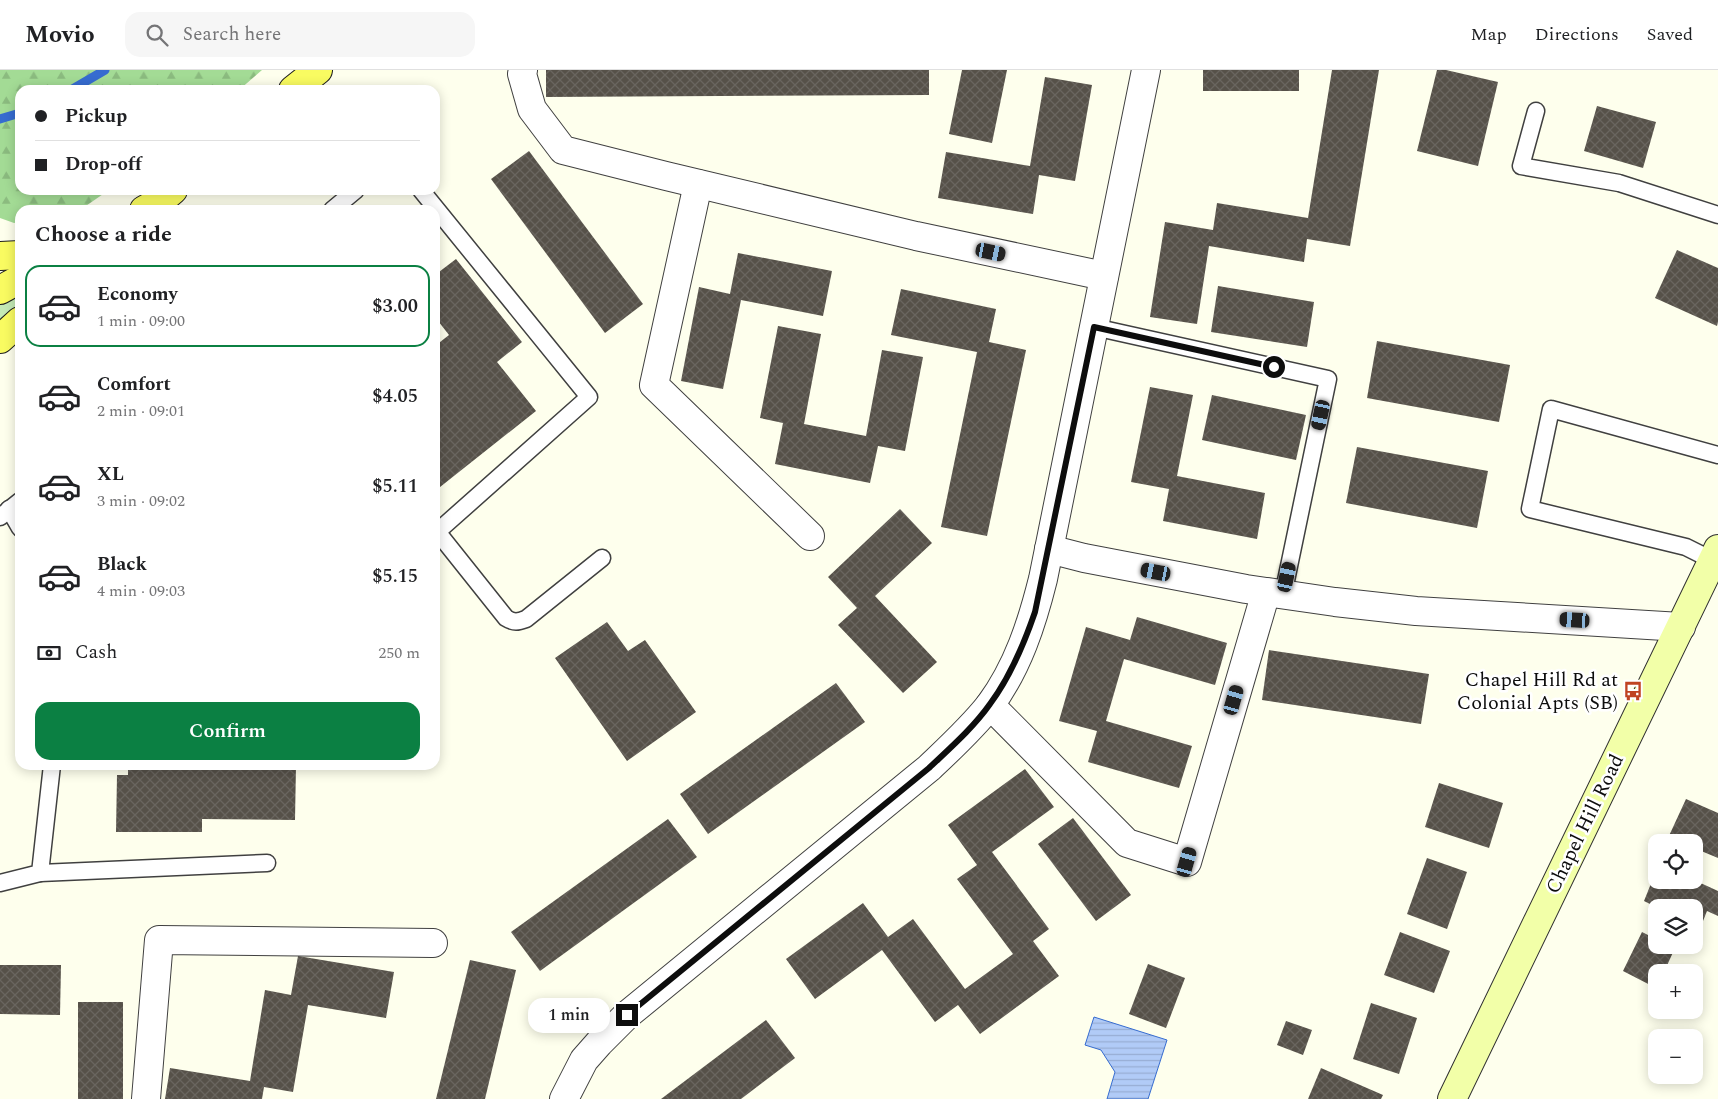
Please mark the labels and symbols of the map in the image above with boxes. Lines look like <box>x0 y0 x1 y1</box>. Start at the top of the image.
car <box>974 242 1007 262</box>
route start <box>1263 356 1285 378</box>
car <box>1310 399 1331 431</box>
car <box>1276 561 1297 593</box>
car <box>1139 562 1172 582</box>
car <box>1559 612 1590 628</box>
place label: Chapel Hill Rd at Colonial Apts (SB) <box>1457 665 1618 718</box>
bus stop icon: Chapel Hill Rd at Colonial Apts (SB) <box>1622 680 1644 702</box>
car <box>1222 684 1245 716</box>
street label: Chapel Hill Road <box>1538 749 1632 899</box>
car <box>1175 846 1198 878</box>
callout: 1 min <box>527 998 610 1032</box>
route end <box>616 1004 638 1026</box>

